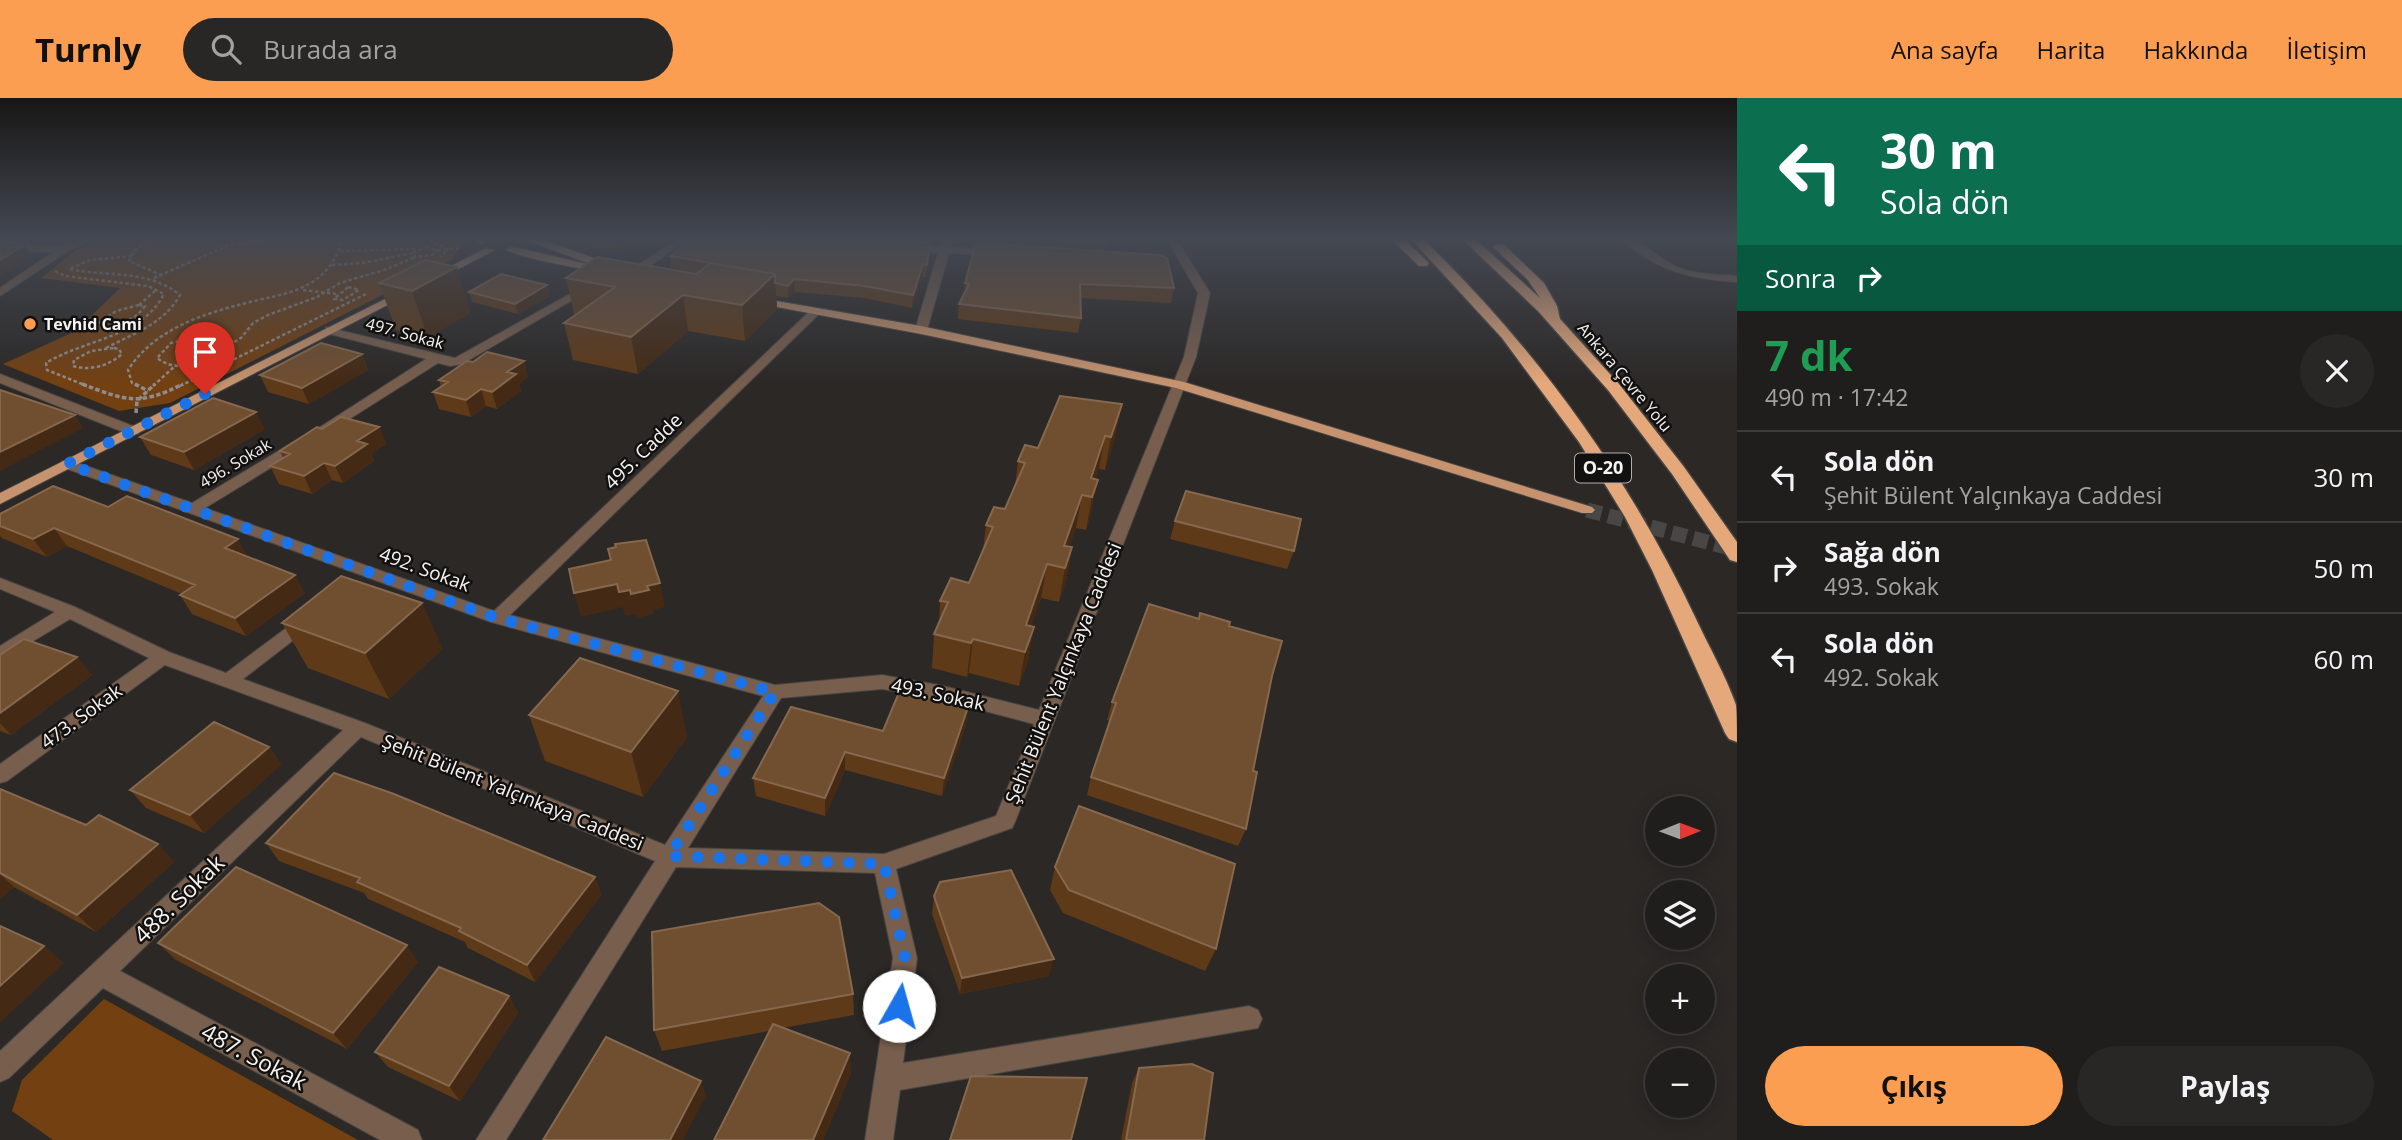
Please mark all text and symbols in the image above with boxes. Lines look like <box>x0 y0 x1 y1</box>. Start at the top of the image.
search box <box>183 18 673 81</box>
text: Turnly <box>35 27 141 72</box>
icon: search <box>207 30 245 68</box>
text: Burada ara <box>263 31 398 67</box>
text: Ana sayfa <box>1891 33 1999 66</box>
text: Harita <box>2037 33 2105 66</box>
text: Hakkında <box>2143 33 2248 66</box>
text: İletişim <box>2286 33 2367 66</box>
text: 30 m <box>1880 117 1997 183</box>
icon: left <box>1765 126 1856 217</box>
text: Sola dön <box>1880 180 2009 223</box>
icon: right <box>1850 259 1888 297</box>
text: Sonra <box>1765 260 1836 296</box>
street label: 497. Sokak <box>364 312 447 354</box>
place label: Tevhid Cami <box>44 313 142 335</box>
marker: Tevhid Cami <box>22 316 38 332</box>
street label: Ankara Çevre Yolu <box>1573 318 1677 436</box>
pin <box>175 322 235 394</box>
text: 7 dk <box>1765 326 1853 383</box>
icon: arrive <box>186 333 224 371</box>
button: close <box>2300 334 2374 408</box>
text: 490 m · 17:42 <box>1765 381 1908 413</box>
street label: 495. Cadde <box>598 407 688 495</box>
street label: 496. Sokak <box>195 433 275 493</box>
text: Sola dön <box>1824 443 1934 479</box>
road number: O-20 <box>1575 454 1631 482</box>
icon: left <box>1765 458 1803 496</box>
text: 30 m <box>2313 459 2374 495</box>
text: Şehit Bülent Yalçınkaya Caddesi <box>1824 479 2162 511</box>
text: Sağa dön <box>1824 534 1941 570</box>
street label: Şehit Bülent Yalçınkaya Caddesi <box>999 539 1127 807</box>
street label: 492. Sokak <box>376 541 474 597</box>
icon: right <box>1765 549 1803 587</box>
text: 50 m <box>2313 550 2374 586</box>
text: 493. Sokak <box>1824 570 1939 602</box>
text: Sola dön <box>1824 625 1934 661</box>
icon: left <box>1765 640 1803 678</box>
text: 60 m <box>2313 641 2374 677</box>
text: 492. Sokak <box>1824 661 1939 693</box>
street label: 493. Sokak <box>889 671 987 717</box>
street label: 473. Sokak <box>35 678 127 754</box>
street label: Şehit Bülent Yalçınkaya Caddesi <box>379 728 647 856</box>
north arrow <box>1645 796 1715 866</box>
map controls <box>1645 796 1715 1118</box>
street label: 488. Sokak <box>126 847 231 950</box>
button: layers <box>1645 880 1715 950</box>
button: + <box>1645 964 1715 1034</box>
position arrow <box>862 969 936 1043</box>
street label: 487. Sokak <box>196 1015 313 1097</box>
button: Çıkış <box>1765 1046 2063 1126</box>
button: Paylaş <box>2077 1046 2374 1126</box>
button: − <box>1645 1048 1715 1118</box>

